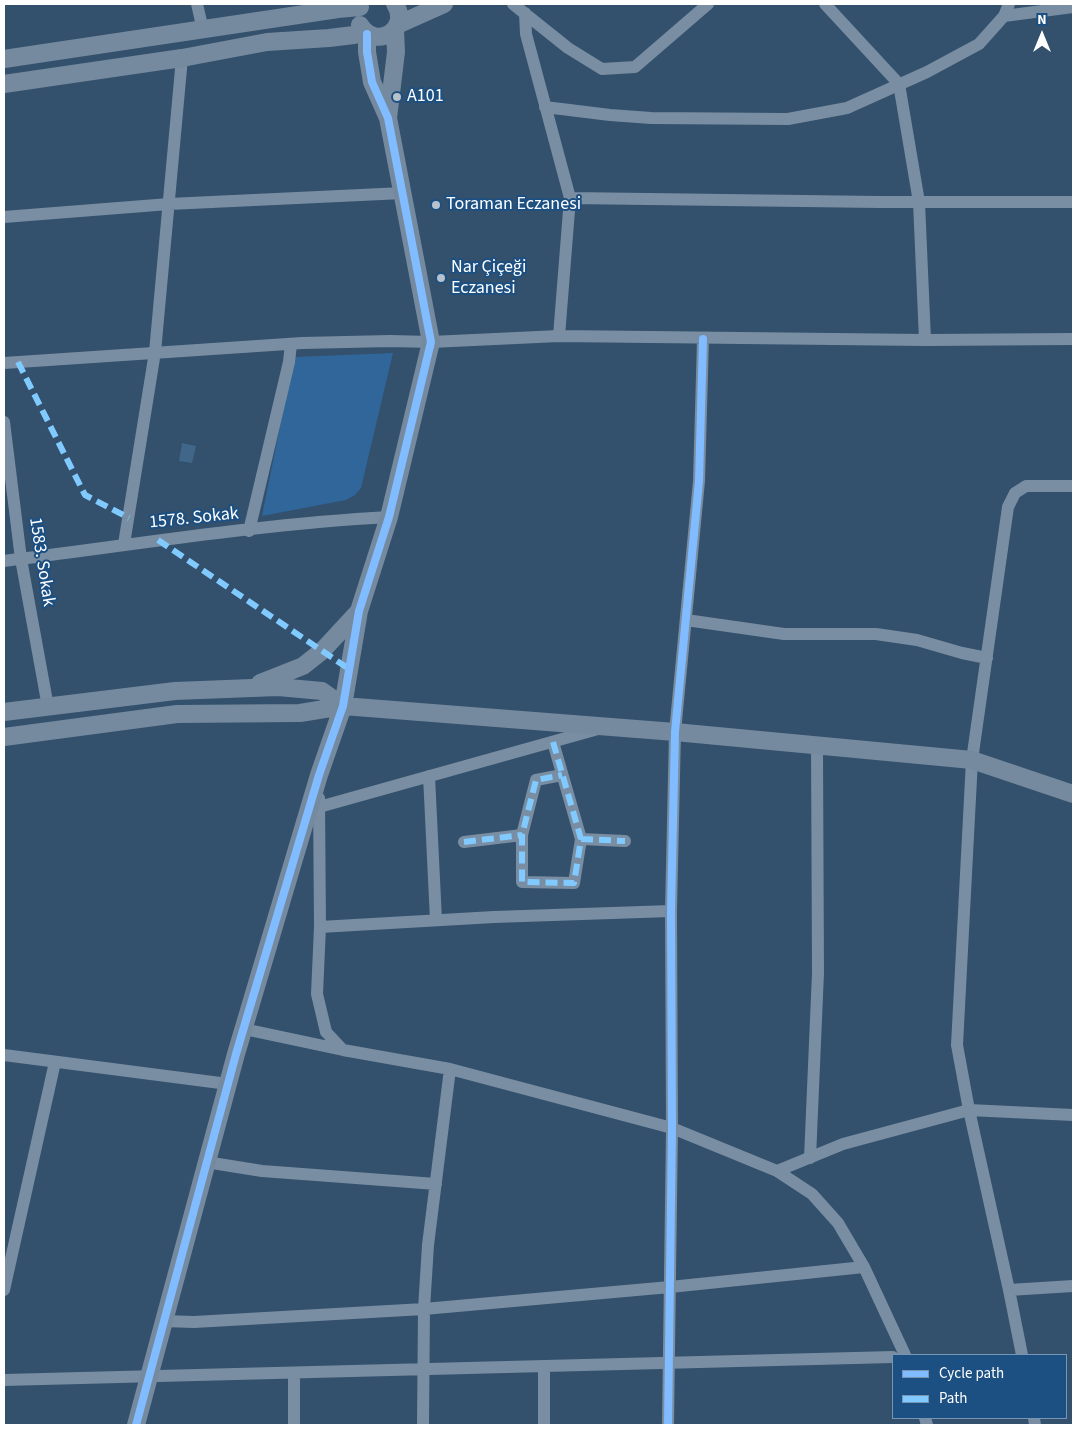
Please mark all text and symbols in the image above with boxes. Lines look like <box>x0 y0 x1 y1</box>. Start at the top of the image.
north arrow <box>1017 10 1067 60</box>
text: N <box>1037 10 1047 30</box>
place label: A101 <box>407 86 444 108</box>
marker: A101 <box>391 91 403 103</box>
place label: Toraman Eczanesi <box>446 194 581 216</box>
marker: Toraman Eczanesi <box>430 199 442 211</box>
place label: Nar Çiçeği Eczanesi <box>451 257 526 300</box>
marker: Nar Çiçeği Eczanesi <box>435 272 447 284</box>
street label: 1578. Sokak <box>148 504 240 534</box>
street label: 1583. Sokak <box>23 516 59 608</box>
legend <box>892 1354 1067 1419</box>
text: Cycle path <box>939 1363 1004 1384</box>
text: Path <box>939 1388 967 1409</box>

